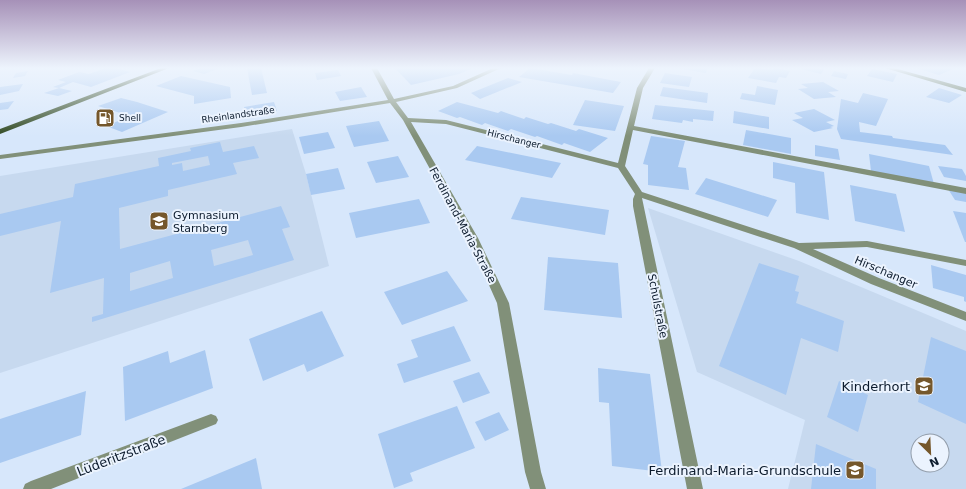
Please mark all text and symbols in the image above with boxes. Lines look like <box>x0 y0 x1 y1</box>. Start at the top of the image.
street label: Rheinlandstraße <box>201 105 276 125</box>
fuel station icon: Shell <box>94 107 116 129</box>
place label: Shell <box>119 113 141 123</box>
street label: Hirschanger <box>486 128 542 151</box>
street label: Ferdinand-Maria-Straße <box>426 165 499 286</box>
place label: Gymnasium Starnberg <box>173 209 239 235</box>
school or university icon: Gymnasium Starnberg <box>148 210 170 232</box>
street label: Hirschanger <box>853 253 919 292</box>
street label: Schulstraße <box>645 273 670 339</box>
school or university icon: Kinderhort <box>913 375 935 397</box>
place label: Kinderhort <box>842 379 910 394</box>
street label: Lüderitzstraße <box>75 432 168 479</box>
north arrow <box>910 433 950 473</box>
text: N <box>927 454 941 469</box>
school or university icon: Ferdinand-Maria-Grundschule <box>844 459 866 481</box>
place label: Ferdinand-Maria-Grundschule <box>648 463 841 478</box>

